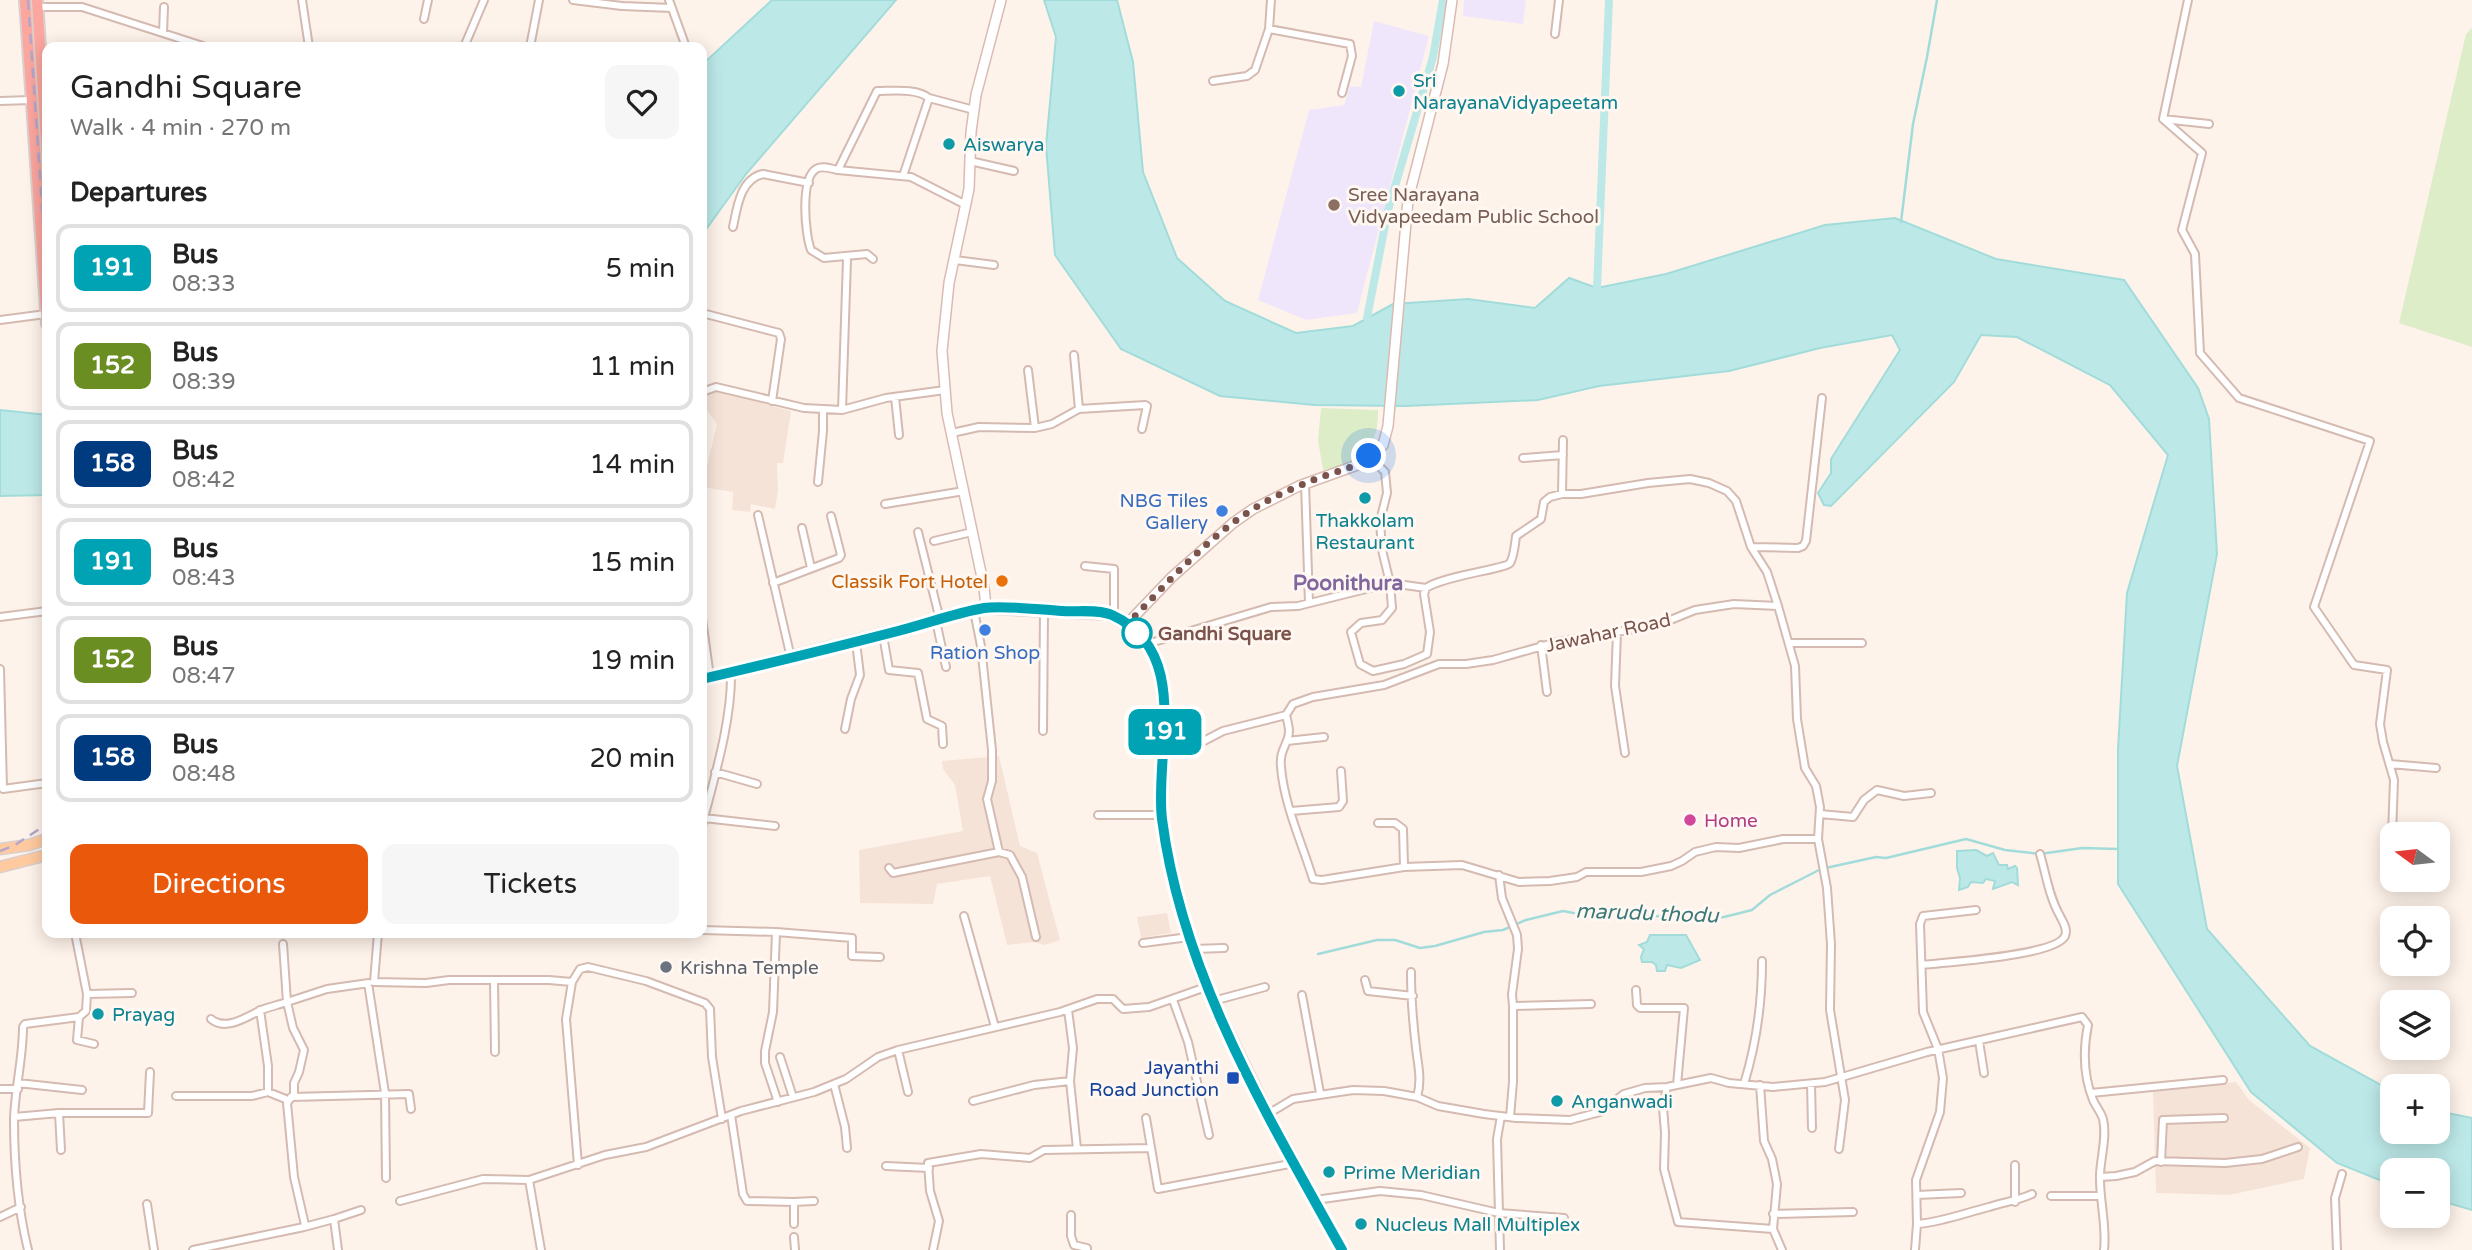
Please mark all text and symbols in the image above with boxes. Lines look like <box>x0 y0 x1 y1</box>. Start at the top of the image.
button: heart <box>605 65 679 139</box>
text: Gandhi Square <box>70 68 302 107</box>
place label: Sri NarayanaVidyapeetam <box>1413 70 1618 114</box>
marker: Sri NarayanaVidyapeetam <box>1391 83 1407 99</box>
text: Walk · 4 min · 270 m <box>70 114 291 142</box>
place label: Aiswarya <box>963 134 1044 156</box>
marker: Aiswarya <box>941 136 957 152</box>
text: Departures <box>70 177 207 208</box>
place label: Sree Narayana Vidyapeedam Public School <box>1348 184 1599 228</box>
marker: Sree Narayana Vidyapeedam Public School <box>1326 197 1342 213</box>
text: Bus <box>172 239 218 270</box>
text: 191 <box>90 253 135 282</box>
text: 5 min <box>606 253 675 284</box>
text: 08:33 <box>172 270 236 298</box>
text: Bus <box>172 337 218 368</box>
text: 152 <box>90 351 135 380</box>
text: 11 min <box>589 351 675 382</box>
text: 08:39 <box>172 368 236 396</box>
text: Bus <box>172 435 218 466</box>
your location <box>1351 438 1386 473</box>
text: 158 <box>90 449 135 478</box>
text: 14 min <box>589 449 675 480</box>
text: 08:42 <box>172 466 236 494</box>
place label: NBG Tiles Gallery <box>1120 490 1208 534</box>
marker: Thakkolam Restaurant <box>1357 490 1373 506</box>
marker: NBG Tiles Gallery <box>1214 503 1230 519</box>
place label: Thakkolam Restaurant <box>1315 510 1415 554</box>
text: Bus <box>172 533 218 564</box>
text: 191 <box>90 547 135 576</box>
text: 15 min <box>589 547 675 578</box>
text: 08:43 <box>172 564 236 592</box>
place label: Classik Fort Hotel <box>831 571 988 593</box>
district label: Poonithura <box>1293 571 1403 596</box>
marker: Classik Fort Hotel <box>994 573 1010 589</box>
street label: Jawahar Road <box>1544 609 1673 657</box>
marker: Gandhi Square <box>1122 618 1152 648</box>
marker: Ration Shop <box>977 622 993 638</box>
place label: Gandhi Square <box>1158 623 1292 646</box>
text: Bus <box>172 631 218 662</box>
place label: Ration Shop <box>930 642 1040 664</box>
text: 152 <box>90 645 135 674</box>
text: 19 min <box>589 645 675 676</box>
text: 08:47 <box>172 662 236 690</box>
line badge: 191 <box>1125 709 1205 755</box>
text: 191 <box>1142 717 1188 746</box>
text: Bus <box>172 729 218 760</box>
text: 158 <box>90 743 135 772</box>
text: 20 min <box>589 743 675 774</box>
text: 08:48 <box>172 760 236 788</box>
place label: Home <box>1704 810 1758 832</box>
marker: Home <box>1682 812 1698 828</box>
north arrow <box>2380 822 2450 892</box>
map controls <box>2380 822 2450 1228</box>
button: Directions <box>70 844 368 924</box>
button: Tickets <box>382 844 679 924</box>
water label: marudu thodu <box>1575 899 1720 929</box>
button: locate <box>2380 906 2450 976</box>
place label: Krishna Temple <box>680 957 819 979</box>
marker: Krishna Temple <box>658 959 674 975</box>
button: layers <box>2380 990 2450 1060</box>
place label: Prayag <box>112 1004 175 1026</box>
marker: Prayag <box>90 1006 106 1022</box>
place label: Jayanthi Road Junction <box>1089 1057 1219 1101</box>
marker: Jayanthi Road Junction <box>1225 1070 1241 1086</box>
button: + <box>2380 1074 2450 1144</box>
place label: Anganwadi <box>1571 1091 1673 1113</box>
marker: Anganwadi <box>1549 1093 1565 1109</box>
button: − <box>2380 1158 2450 1228</box>
place label: Prime Meridian <box>1343 1162 1481 1184</box>
marker: Prime Meridian <box>1321 1164 1337 1180</box>
place label: Nucleus Mall Multiplex <box>1375 1214 1580 1236</box>
marker: Nucleus Mall Multiplex <box>1353 1216 1369 1232</box>

